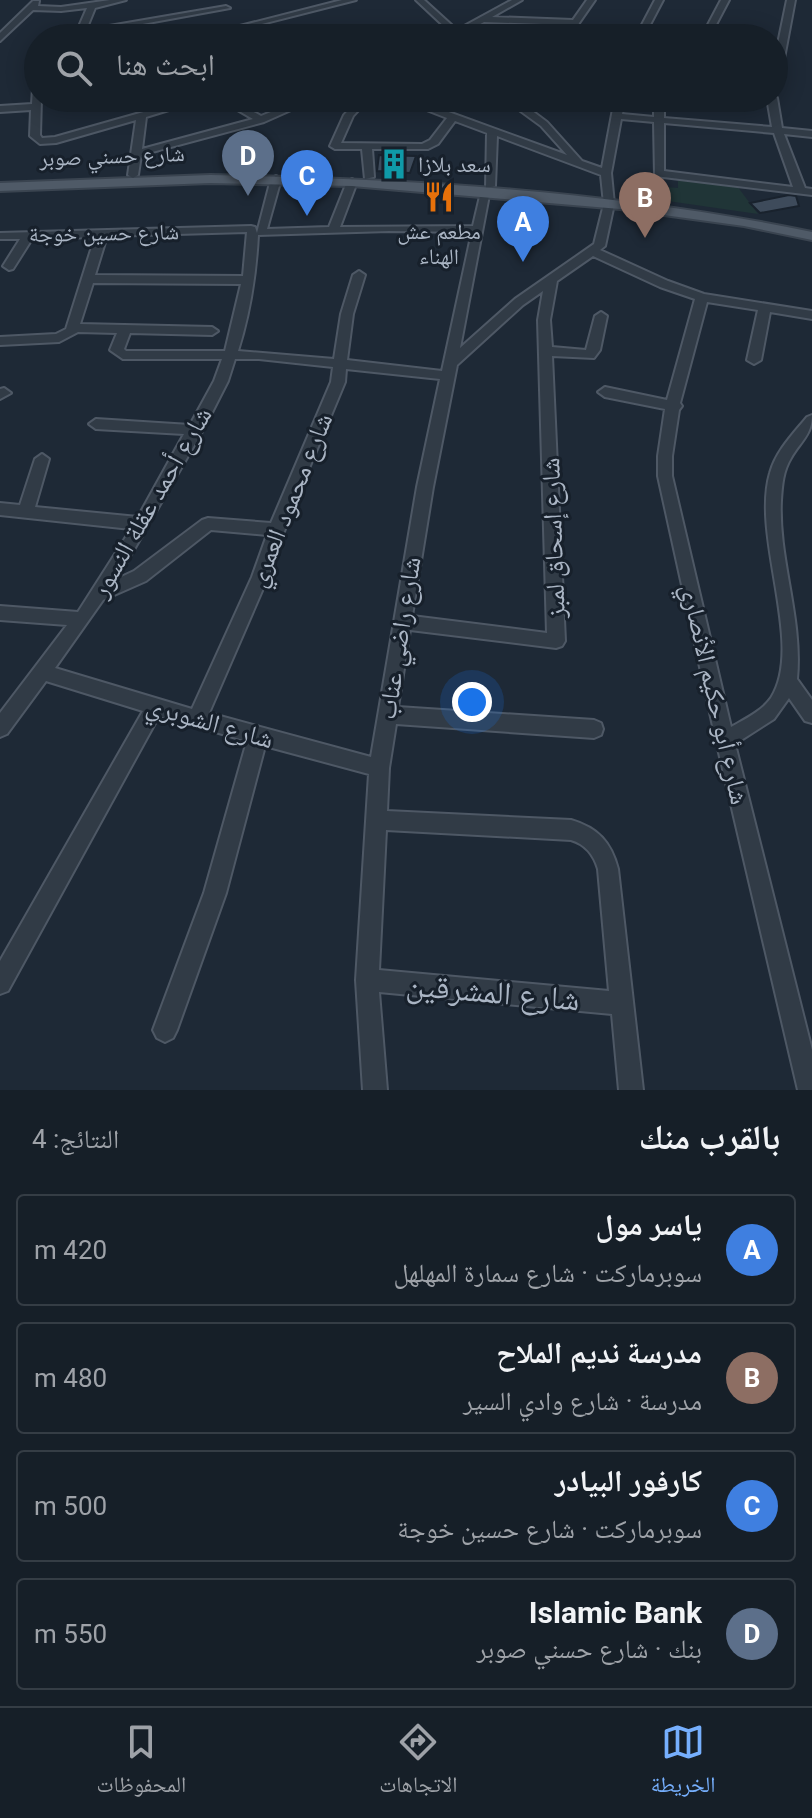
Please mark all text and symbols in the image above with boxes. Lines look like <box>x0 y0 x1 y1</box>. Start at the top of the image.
search box <box>24 24 788 112</box>
icon: search <box>52 46 96 90</box>
text: ابحث هنا <box>116 47 215 82</box>
pin: D <box>222 130 274 196</box>
street label: شارع حسني صوبر <box>38 141 185 176</box>
building icon: سعد بلازا <box>377 147 411 181</box>
pin: C <box>281 150 333 216</box>
place label: سعد بلازا <box>418 152 491 177</box>
pin: B <box>619 172 671 238</box>
restaurant icon: مطعم عش الهناء <box>422 180 456 214</box>
pin: A <box>497 196 549 262</box>
street label: شارع حسين خوجة <box>29 219 179 248</box>
place label: مطعم عش الهناء <box>397 219 481 269</box>
street label: شارع أحمد عقلة النسور <box>83 401 219 604</box>
street label: شارع محمود العمري <box>241 409 344 593</box>
street label: شارع إسحاق لمبز <box>535 457 573 620</box>
street label: شارع راضي عناب <box>371 555 432 722</box>
street label: شارع أبو حكيم الأنصاري <box>670 581 756 809</box>
your location <box>452 682 492 722</box>
street label: شارع الشوبري <box>141 690 277 760</box>
street label: شارع المشرقين <box>404 965 581 1020</box>
text: بالقرب منك <box>639 1117 780 1157</box>
text: النتائج: 4 <box>32 1124 119 1154</box>
text: ياسر مول <box>596 1207 702 1242</box>
text: 420 m <box>34 1235 107 1265</box>
text: A <box>743 1235 761 1265</box>
text: سوبرماركت · شارع سمارة المهلهل <box>393 1258 702 1288</box>
text: مدرسة نديم الملاح <box>496 1335 702 1370</box>
text: 480 m <box>34 1363 107 1393</box>
text: B <box>744 1363 760 1393</box>
text: مدرسة · شارع وادي السير <box>463 1386 702 1416</box>
text: كارفور البيادر <box>555 1463 702 1498</box>
text: 500 m <box>34 1491 107 1521</box>
text: C <box>744 1491 761 1521</box>
text: سوبرماركت · شارع حسين خوجة <box>397 1514 702 1544</box>
text: Islamic Bank <box>529 1595 702 1630</box>
text: 550 m <box>34 1619 107 1649</box>
text: D <box>744 1619 760 1649</box>
text: بنك · شارع حسني صوبر <box>477 1634 702 1664</box>
tab: المحفوظات <box>97 1720 186 1806</box>
tab: الاتجاهات <box>379 1720 457 1806</box>
tab: الخريطة <box>651 1720 715 1806</box>

